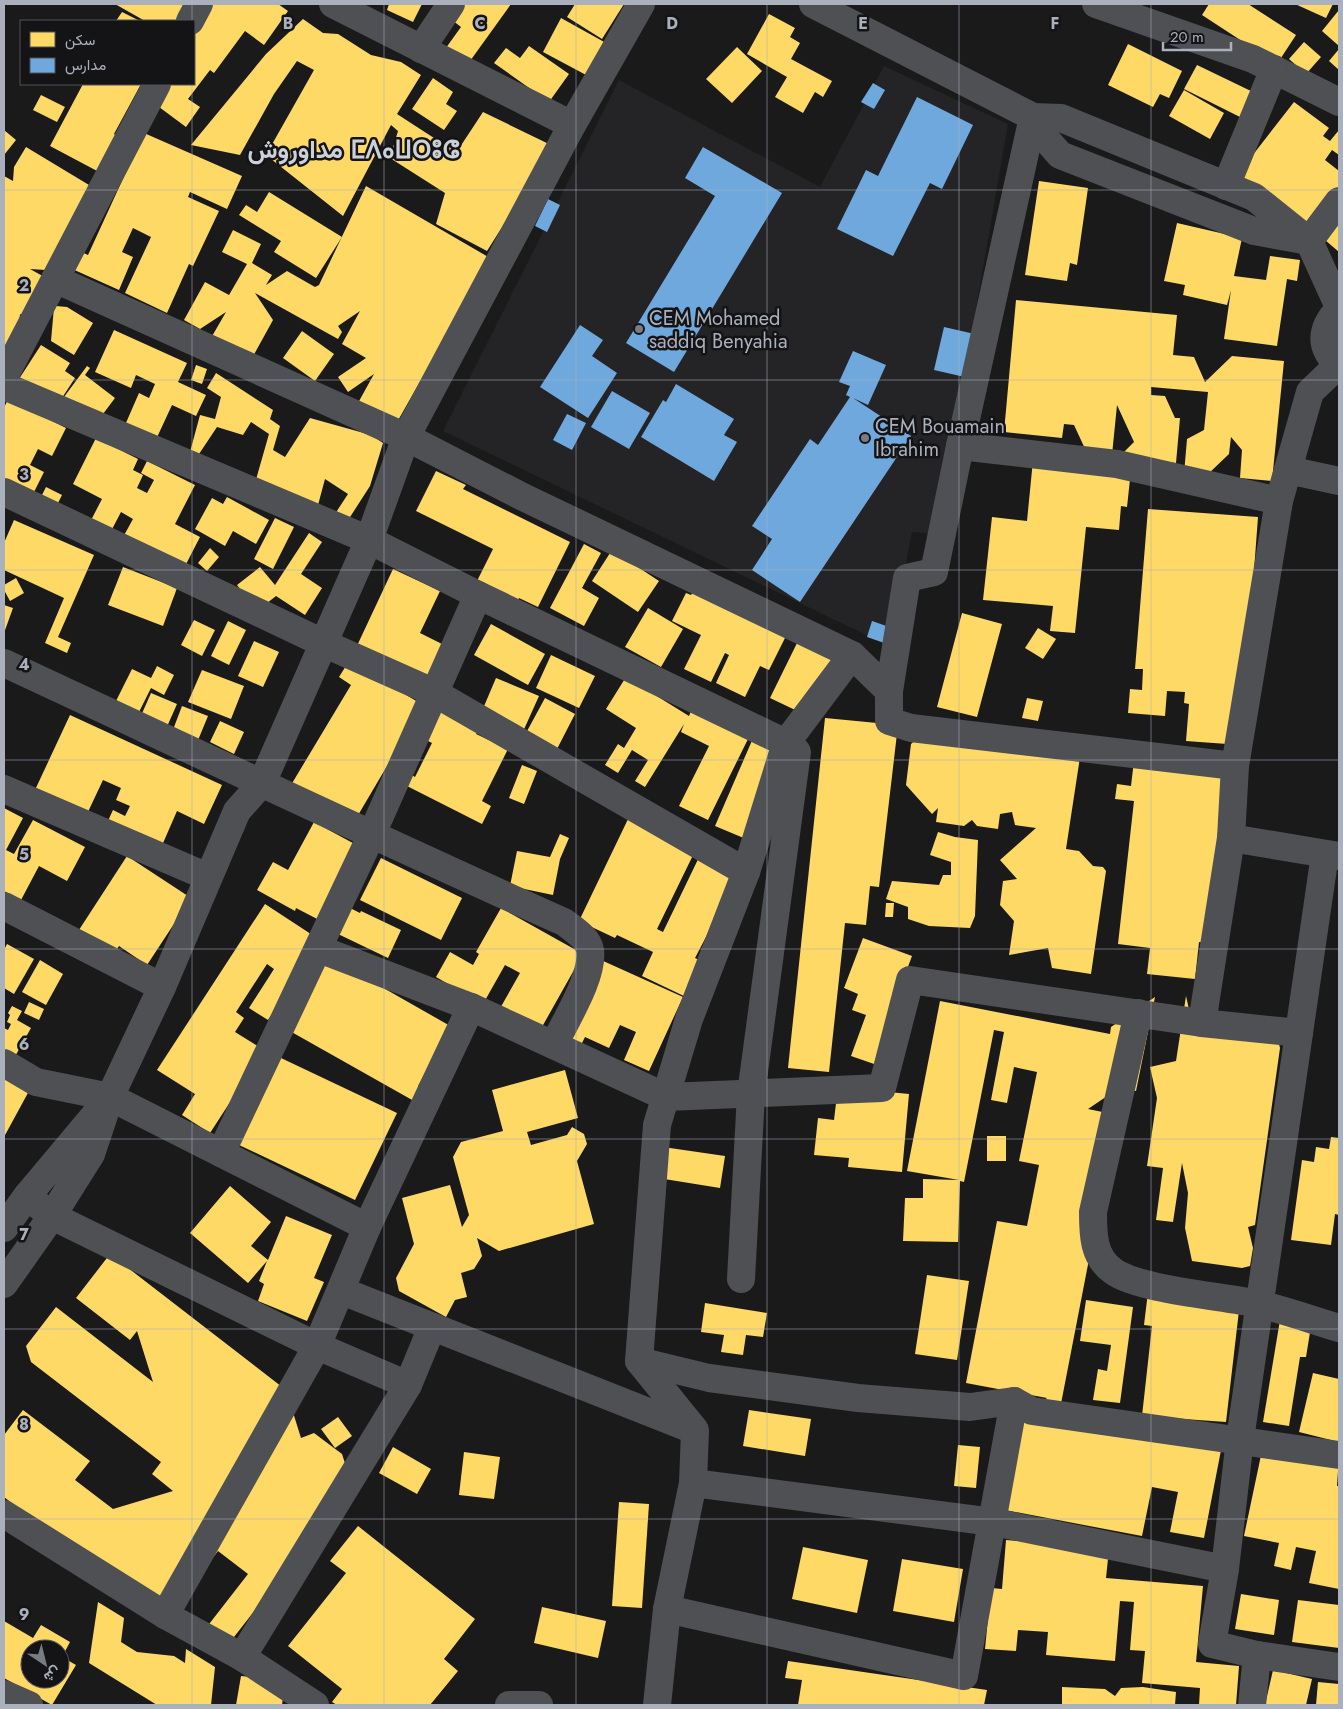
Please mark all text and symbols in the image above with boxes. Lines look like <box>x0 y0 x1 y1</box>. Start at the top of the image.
text: B <box>283 12 293 35</box>
text: C <box>474 12 486 35</box>
text: D <box>666 12 678 35</box>
text: E <box>858 12 868 35</box>
text: F <box>1051 12 1059 35</box>
legend <box>20 20 195 85</box>
scale bar <box>1163 20 1230 52</box>
text: 20 m <box>1170 26 1204 48</box>
text: سكن <box>65 29 95 51</box>
text: مدارس <box>65 54 106 76</box>
district label: مداوروش ⵎⴷⴰⵡⵔⵓⵛ <box>247 131 461 167</box>
text: 2 <box>19 274 29 297</box>
place label: CEM Mohamed saddiq Benyahia <box>649 304 788 356</box>
marker: CEM Mohamed saddiq Benyahia <box>633 323 645 335</box>
place label: CEM Bouamain Ibrahim <box>875 412 1005 464</box>
marker: CEM Bouamain Ibrahim <box>859 432 871 444</box>
text: 3 <box>19 463 29 486</box>
text: 4 <box>18 653 30 676</box>
text: 5 <box>19 843 29 866</box>
text: 6 <box>19 1033 29 1056</box>
text: 7 <box>19 1223 29 1246</box>
text: 8 <box>19 1413 29 1436</box>
text: 9 <box>19 1603 29 1626</box>
north arrow <box>20 1639 70 1689</box>
text: ش <box>40 1662 65 1688</box>

